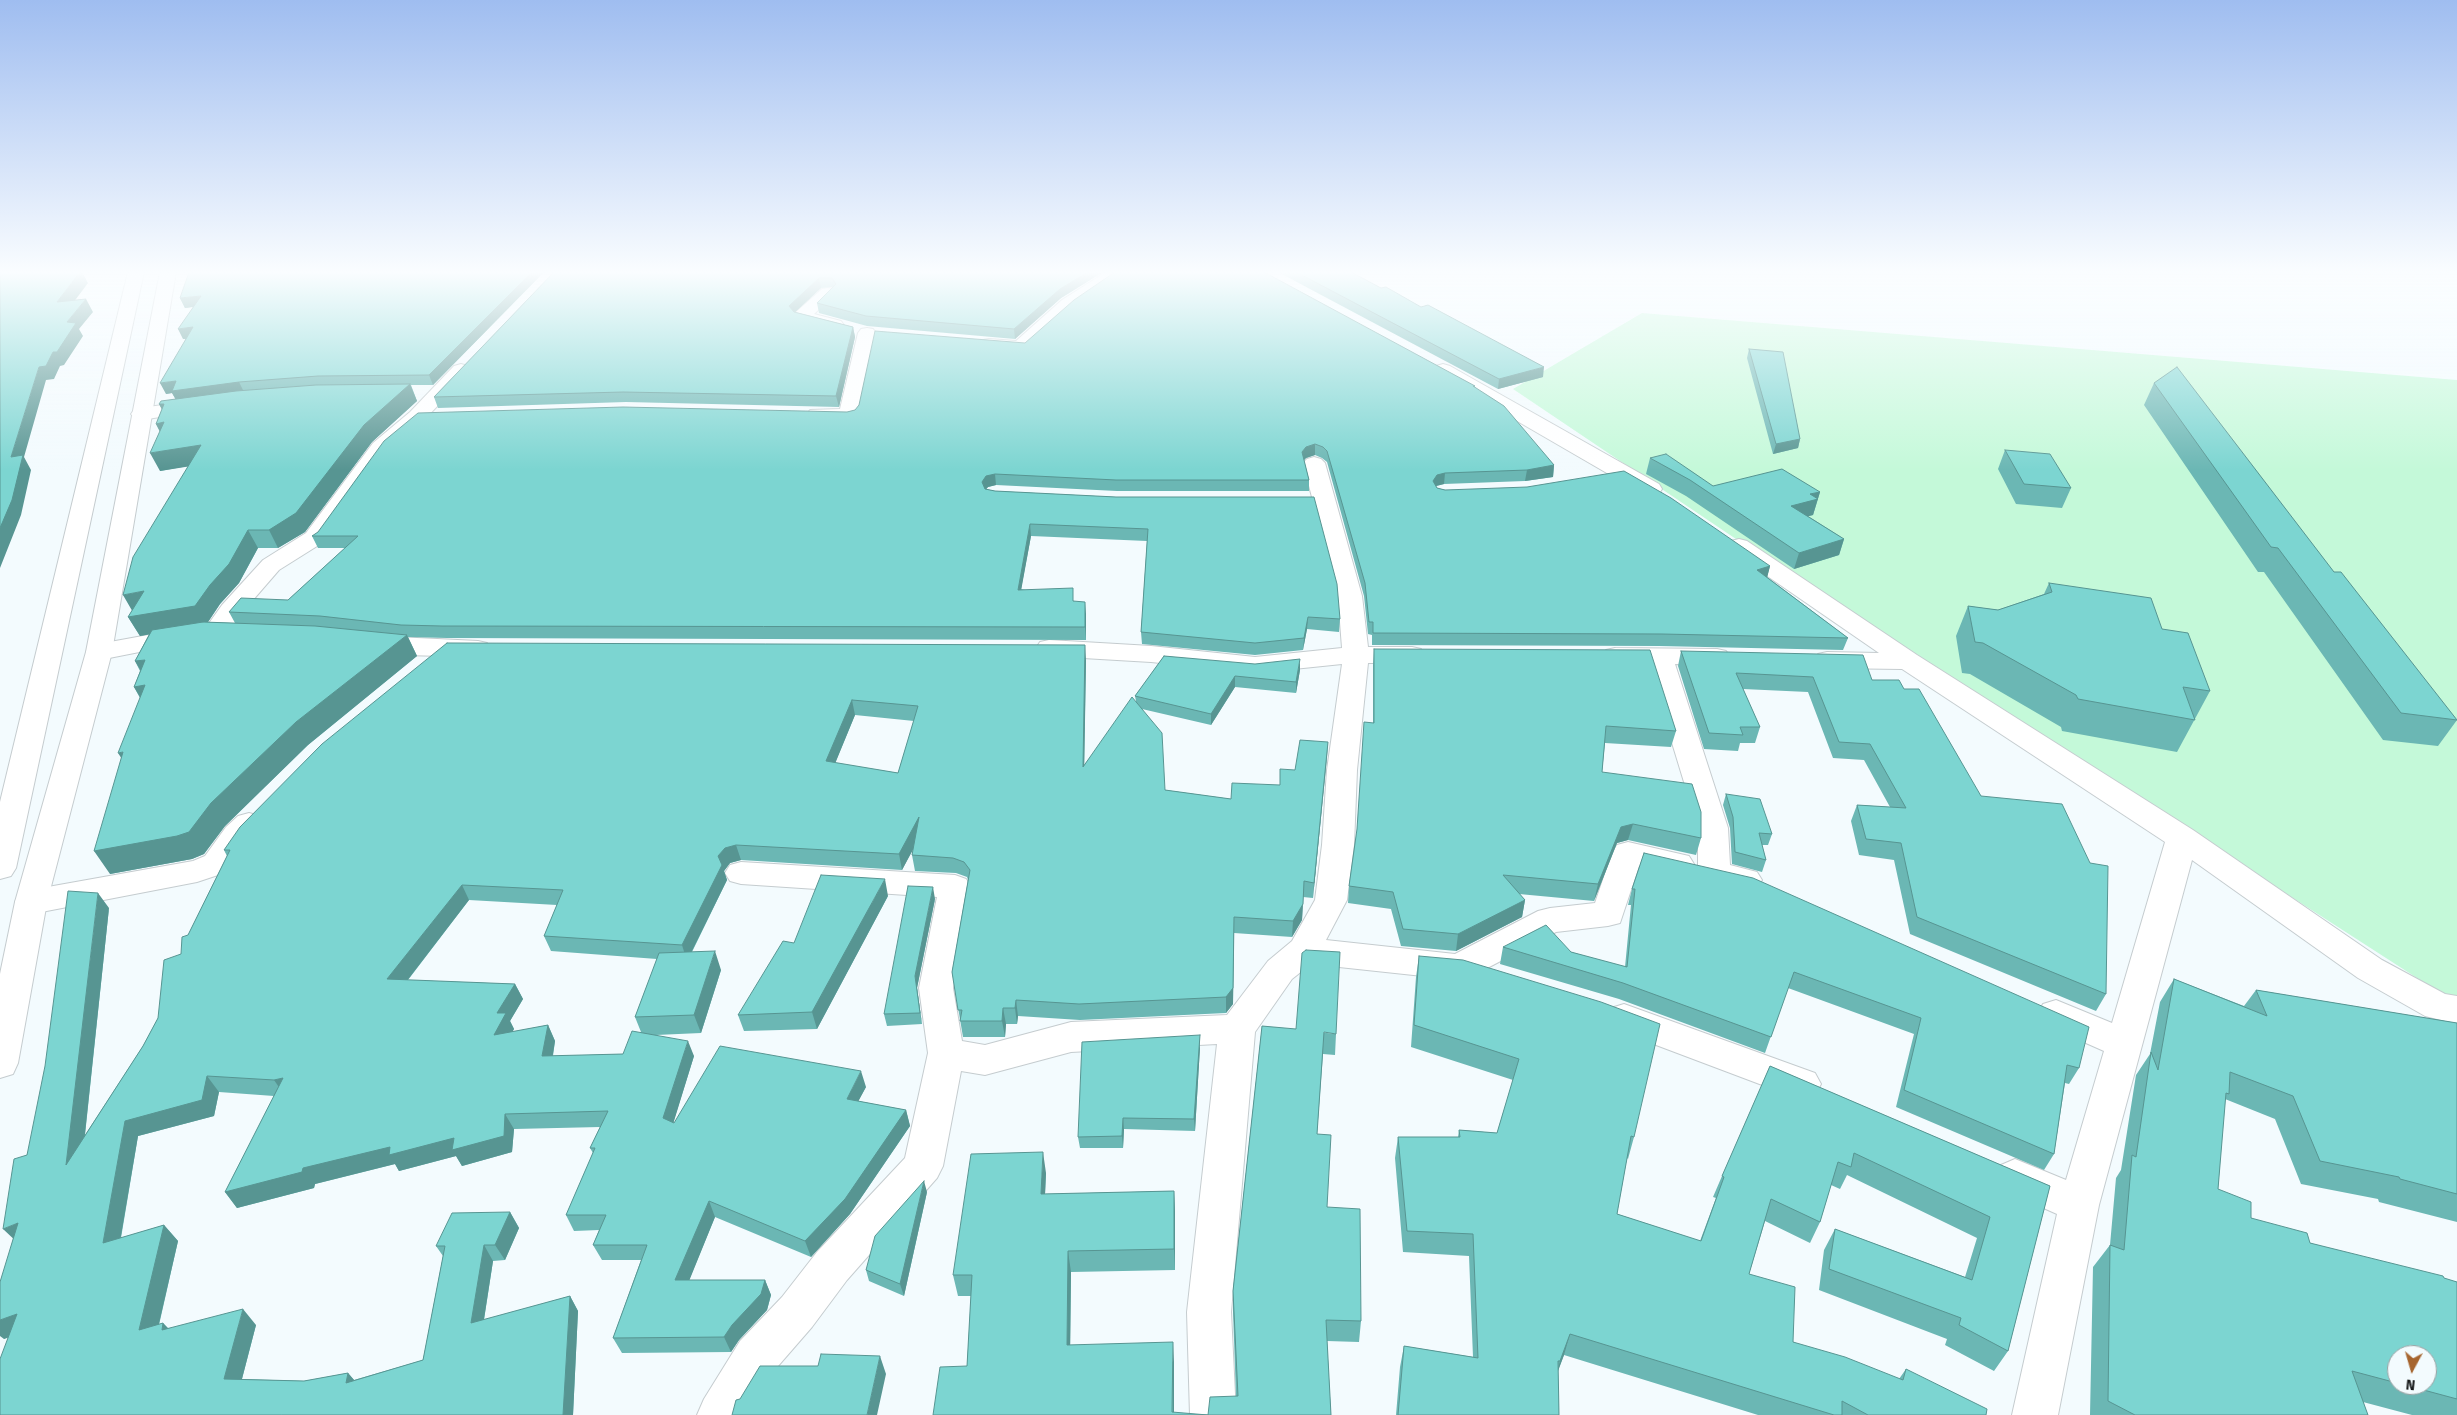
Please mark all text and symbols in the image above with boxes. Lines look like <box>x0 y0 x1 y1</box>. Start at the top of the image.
north arrow <box>2387 1345 2437 1395</box>
text: N <box>2405 1375 2416 1393</box>

